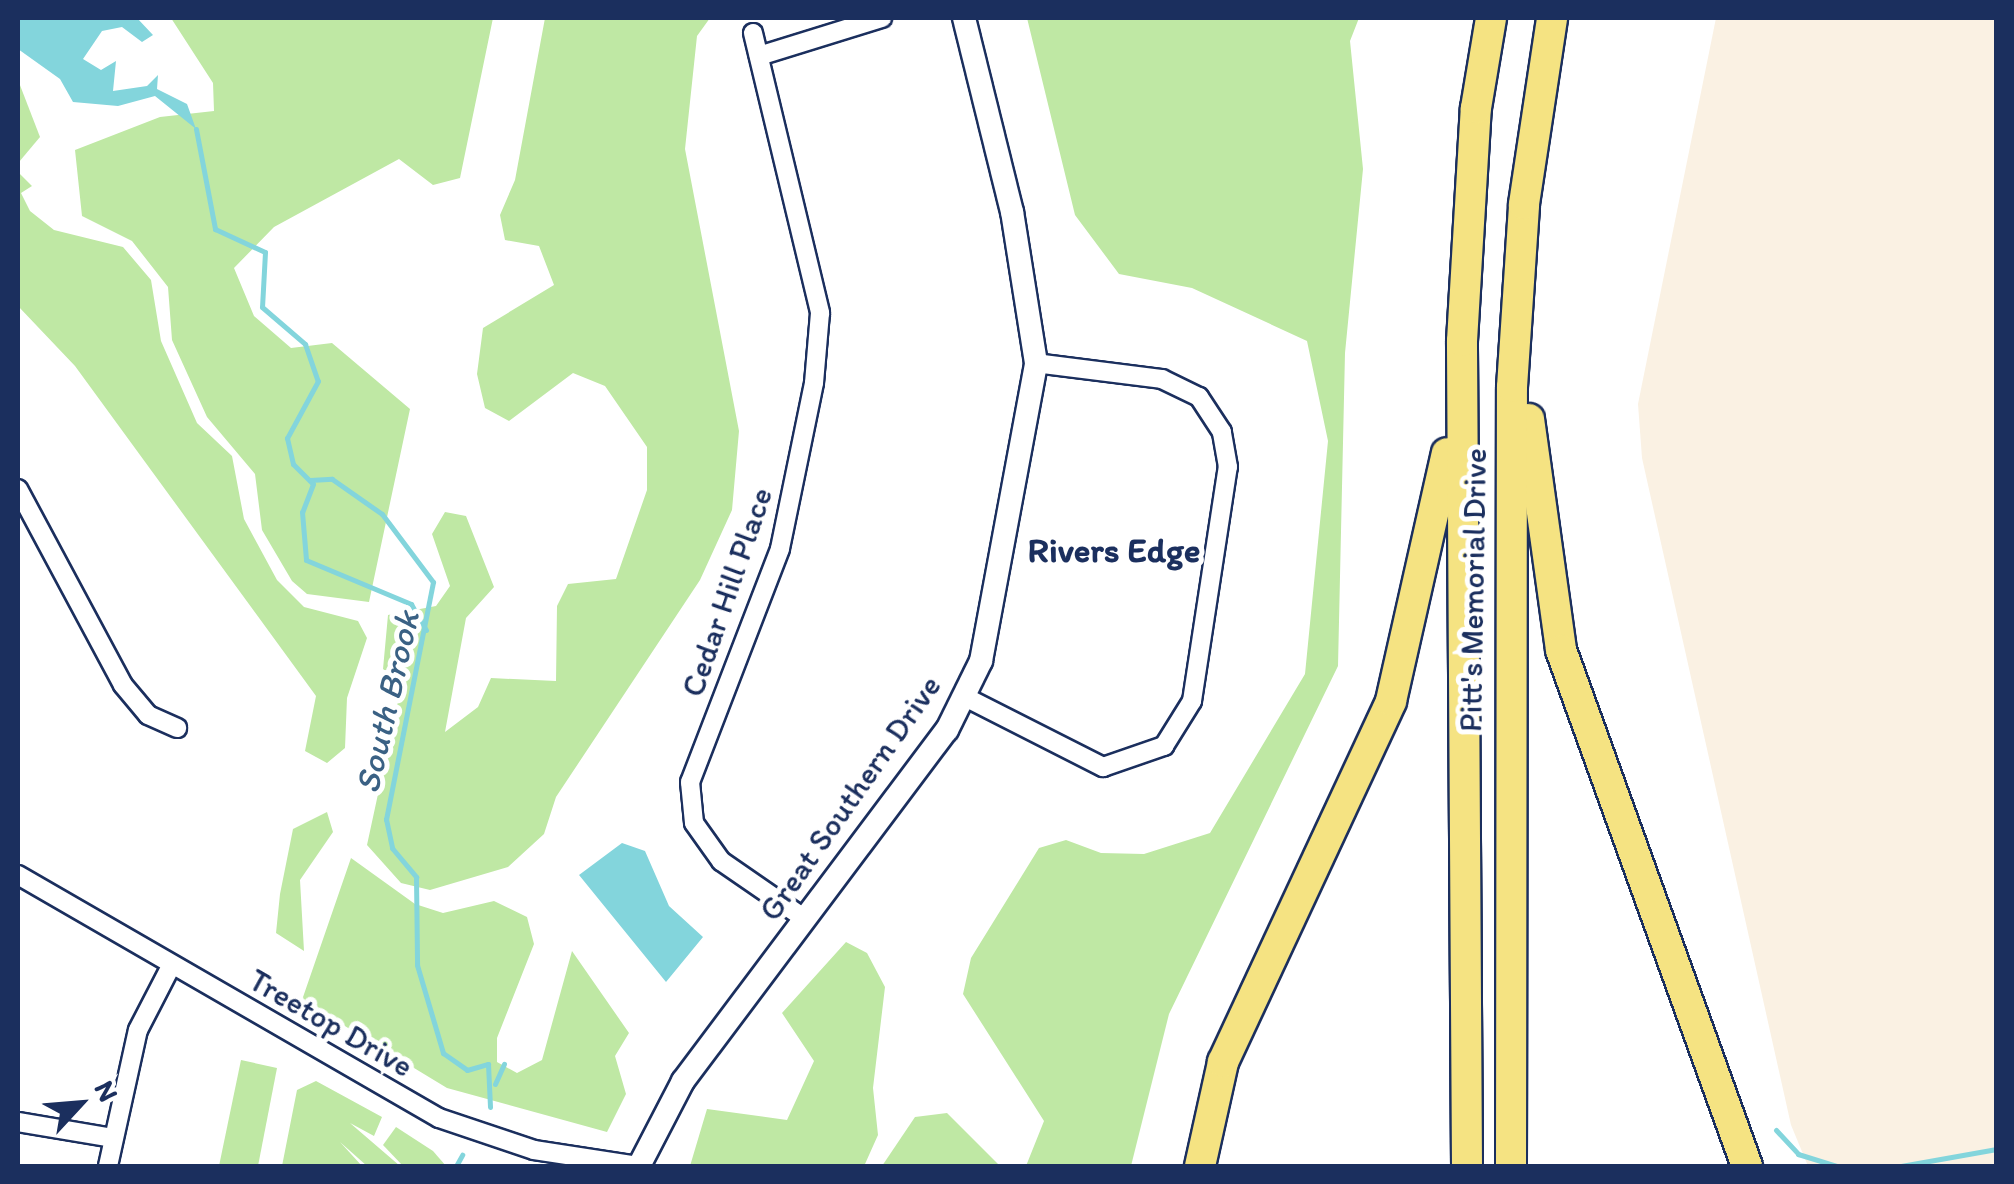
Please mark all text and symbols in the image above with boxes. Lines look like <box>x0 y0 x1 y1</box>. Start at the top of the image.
street label: Pitt's Memorial Drive <box>1451 447 1495 733</box>
street label: Cedar Hill Place <box>673 483 781 701</box>
district label: Rivers Edge <box>1028 529 1200 571</box>
water label: South Brook <box>346 607 428 797</box>
street label: Great Southern Drive <box>751 668 949 928</box>
street label: Treetop Drive <box>242 961 420 1085</box>
north arrow <box>30 1054 130 1154</box>
text: N <box>88 1075 126 1107</box>

